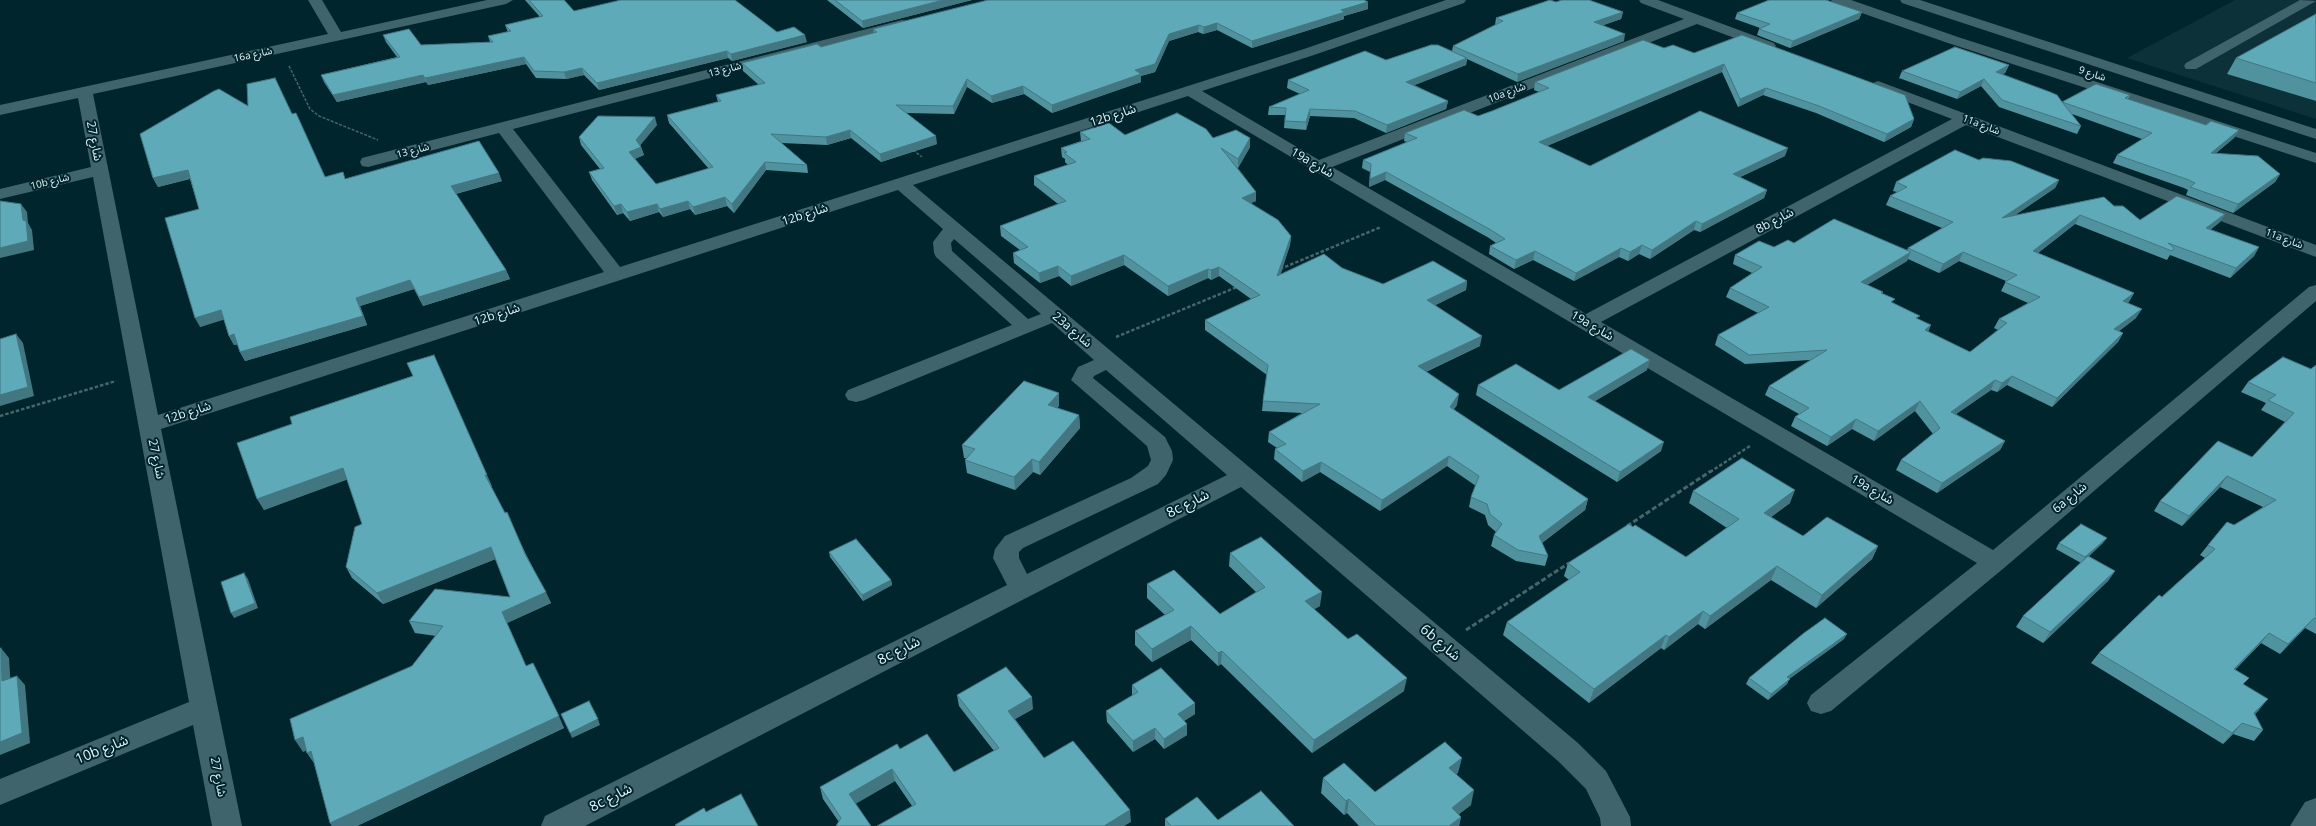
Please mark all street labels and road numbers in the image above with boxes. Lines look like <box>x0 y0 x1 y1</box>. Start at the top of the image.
street label: 16a شارع <box>233 45 273 65</box>
street label: شارع 13 <box>707 60 743 80</box>
street label: شارع 9 <box>2077 64 2107 84</box>
street label: 10a شارع <box>1487 80 1527 106</box>
street label: 12b شارع <box>1088 102 1138 130</box>
street label: 11a شارع <box>1961 112 2001 138</box>
street label: شارع 27 <box>83 120 105 162</box>
street label: شارع 13 <box>395 141 431 161</box>
street label: 19a شارع <box>1288 145 1336 181</box>
street label: 10b شارع <box>29 171 71 193</box>
street label: 12b شارع <box>780 201 830 229</box>
street label: 8b شارع <box>1754 205 1796 237</box>
street label: 11a شارع <box>2264 226 2304 252</box>
street label: 12b شارع <box>472 301 522 329</box>
street label: 19a شارع <box>1568 308 1616 344</box>
street label: 23a شارع <box>1049 309 1095 351</box>
street label: 12b شارع <box>163 399 213 427</box>
street label: شارع 27 <box>145 438 167 480</box>
street label: 19a شارع <box>1848 472 1896 508</box>
street label: 6a شارع <box>2050 480 2090 516</box>
street label: 8c شارع <box>1164 486 1212 522</box>
street label: 6b شارع <box>1416 621 1464 665</box>
street label: 8c شارع <box>875 633 923 669</box>
street label: 10b شارع <box>73 732 131 768</box>
street label: شارع 27 <box>207 756 229 798</box>
street label: 8c شارع <box>587 780 635 816</box>

